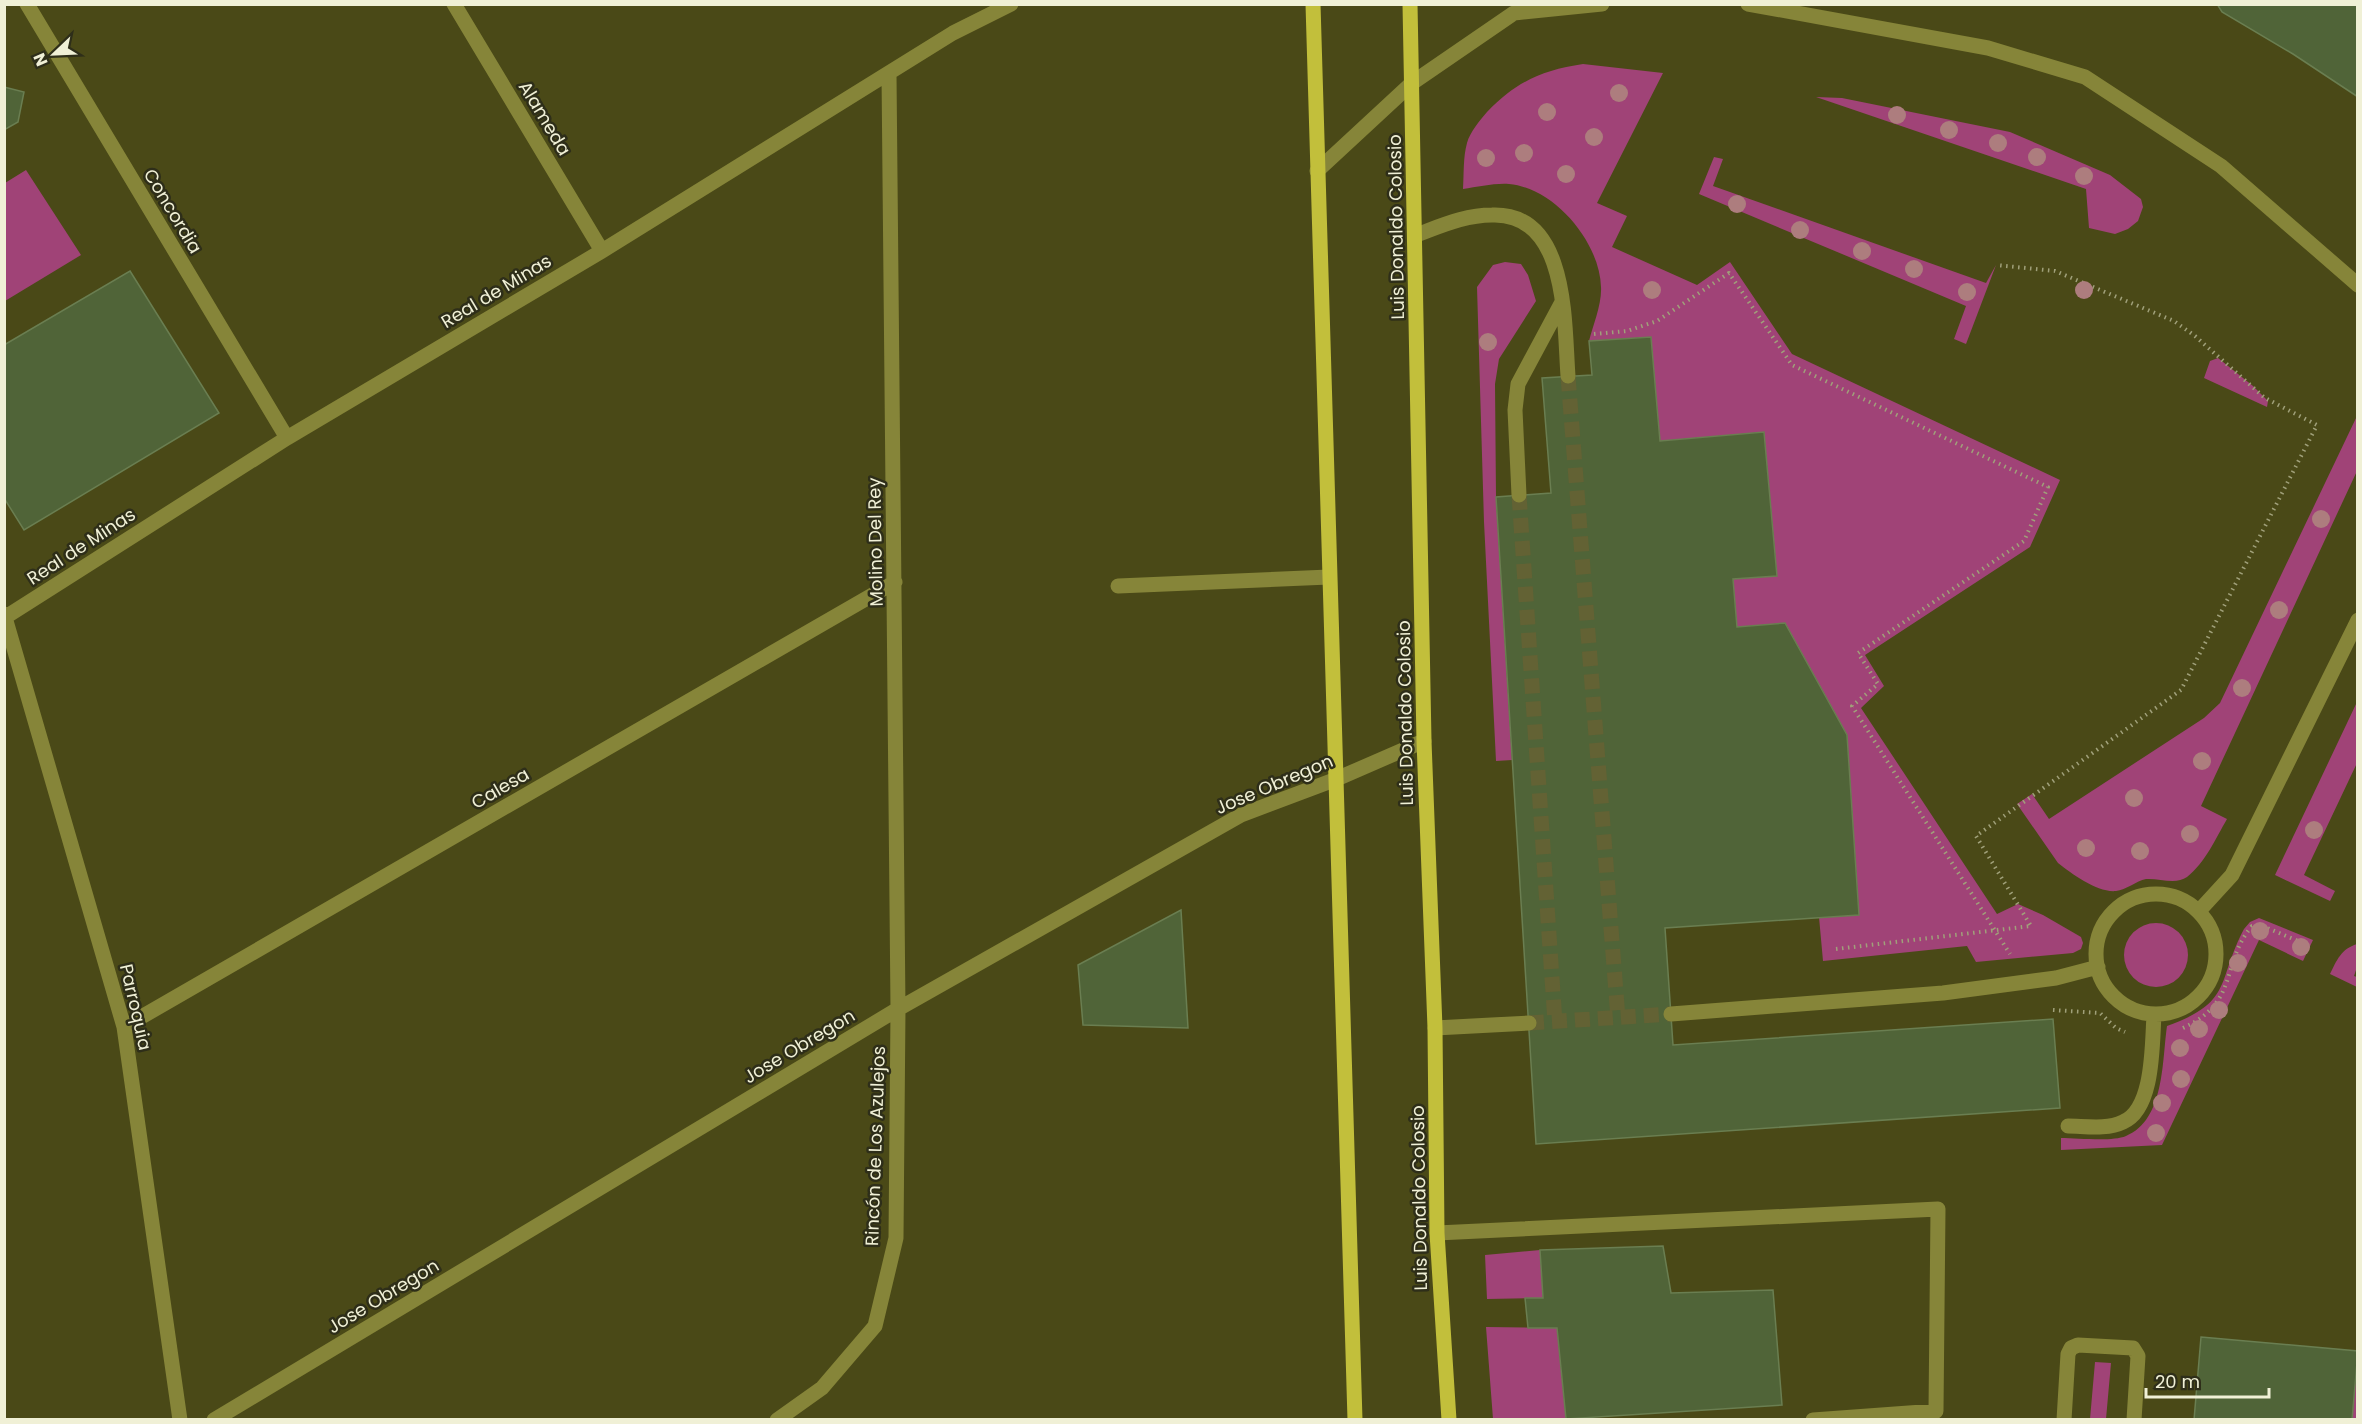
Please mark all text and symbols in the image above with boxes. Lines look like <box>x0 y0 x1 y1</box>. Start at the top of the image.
north arrow <box>24 24 84 84</box>
text: N <box>28 50 54 70</box>
street label: Alameda <box>513 76 577 160</box>
street label: Luis Donaldo Colosio <box>1382 134 1410 320</box>
street label: Concordia <box>138 164 208 258</box>
street label: Real de Minas <box>436 248 556 334</box>
street label: Molino Del Rey <box>861 477 889 607</box>
street label: Real de Minas <box>22 502 140 590</box>
street label: Luis Donaldo Colosio <box>1391 620 1419 806</box>
street label: Jose Obregon <box>1211 748 1337 820</box>
street label: Calesa <box>466 761 534 815</box>
street label: Parroquia <box>114 961 158 1053</box>
street label: Jose Obregon <box>739 1003 859 1089</box>
street label: Rincón de Los Azulejos <box>859 1046 891 1246</box>
street label: Luis Donaldo Colosio <box>1405 1105 1433 1291</box>
street label: Jose Obregon <box>323 1253 443 1339</box>
scale bar <box>2146 1361 2269 1399</box>
text: 20 m <box>2155 1369 2200 1394</box>

